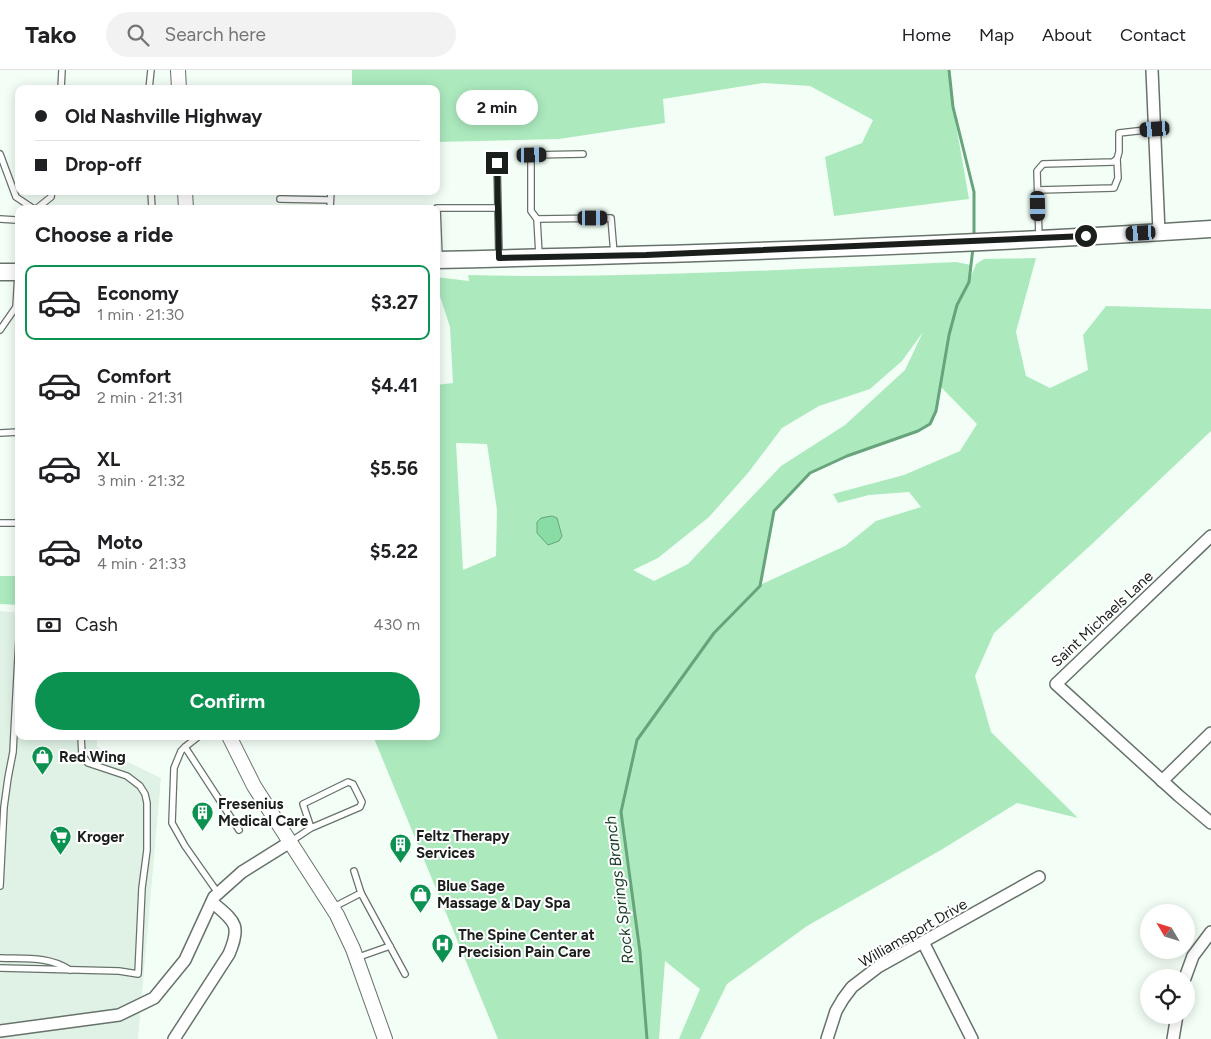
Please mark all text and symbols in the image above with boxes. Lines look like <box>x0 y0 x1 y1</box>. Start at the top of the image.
search box <box>106 12 456 57</box>
text: Tako <box>25 20 76 49</box>
icon: search <box>124 21 152 49</box>
text: Search here <box>164 23 266 46</box>
text: Home <box>902 24 951 46</box>
text: Map <box>979 24 1014 46</box>
text: About <box>1042 24 1092 46</box>
text: Contact <box>1120 24 1186 46</box>
callout: 2 min <box>456 91 538 126</box>
text: 2 min <box>477 98 517 117</box>
text: Old Nashville Highway <box>65 105 262 128</box>
car <box>1139 120 1170 138</box>
car <box>516 147 547 163</box>
route end <box>486 152 508 174</box>
text: Drop-off <box>65 153 142 176</box>
car <box>1030 191 1045 221</box>
car <box>578 211 608 226</box>
text: Choose a ride <box>35 221 173 248</box>
route start <box>1075 225 1097 247</box>
car <box>1125 225 1156 241</box>
icon: car <box>37 280 82 325</box>
text: Economy <box>97 282 179 305</box>
text: $3.27 <box>371 291 418 314</box>
text: 1 min · 21:30 <box>97 305 184 324</box>
icon: car <box>37 363 82 408</box>
text: Comfort <box>97 365 172 388</box>
text: $4.41 <box>371 374 418 397</box>
text: 2 min · 21:31 <box>97 388 183 407</box>
icon: car <box>37 446 82 491</box>
text: XL <box>97 448 120 471</box>
text: $5.56 <box>370 457 418 480</box>
text: 3 min · 21:32 <box>97 471 185 490</box>
icon: car <box>37 529 82 574</box>
text: Moto <box>97 531 143 554</box>
text: $5.22 <box>370 540 418 563</box>
text: 4 min · 21:33 <box>97 554 186 573</box>
street label: Saint Michaels Lane <box>1047 567 1157 671</box>
icon: cash <box>35 611 63 639</box>
text: Cash <box>75 613 118 636</box>
text: 430 m <box>374 615 420 634</box>
button: Confirm <box>35 672 420 730</box>
shop icon: Red Wing <box>31 745 55 776</box>
place label: Red Wing <box>59 748 126 766</box>
place label: Fresenius Medical Care <box>218 795 309 830</box>
building icon: Fresenius Medical Care <box>190 801 214 832</box>
water label: Rock Springs Branch <box>600 815 638 965</box>
supermarket icon: Kroger <box>49 825 73 856</box>
place label: Feltz Therapy Services <box>416 827 510 862</box>
place label: Kroger <box>77 828 125 846</box>
building icon: Feltz Therapy Services <box>388 833 412 864</box>
place label: Blue Sage Massage & Day Spa <box>437 877 571 912</box>
shop icon: Blue Sage Massage & Day Spa <box>409 883 433 914</box>
street label: Williamsport Drive <box>856 895 970 971</box>
north arrow <box>1140 904 1195 959</box>
map controls <box>1140 904 1195 1024</box>
place label: The Spine Center at Precision Pain Care <box>458 926 595 961</box>
hospital icon: The Spine Center at Precision Pain Care <box>430 932 454 963</box>
button: locate <box>1140 969 1195 1024</box>

